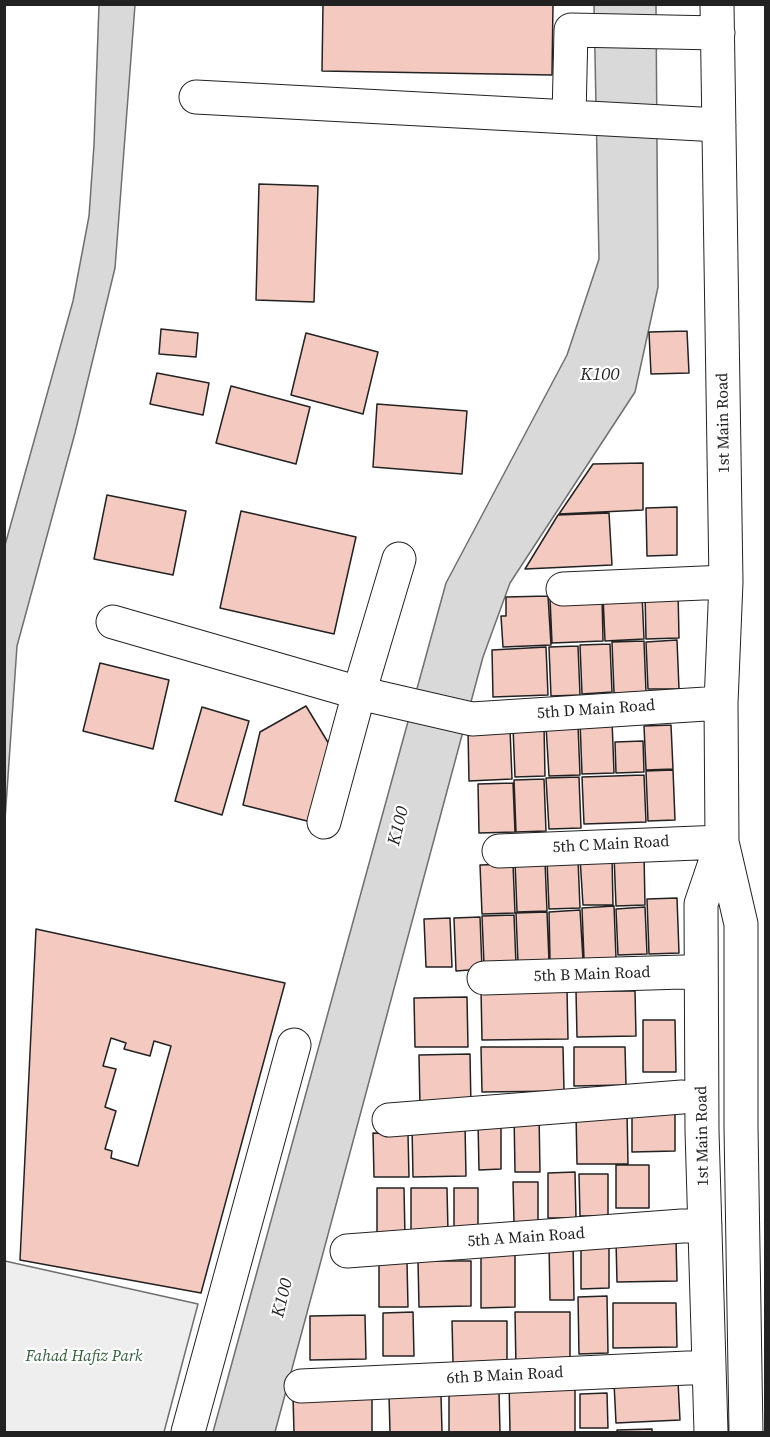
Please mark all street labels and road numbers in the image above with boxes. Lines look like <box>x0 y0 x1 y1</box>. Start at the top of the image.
street label: 1st Main Road <box>714 373 734 473</box>
street label: 5th D Main Road <box>536 696 656 724</box>
street label: 5th C Main Road <box>552 832 670 858</box>
street label: 5th B Main Road <box>533 963 651 987</box>
street label: 1st Main Road <box>693 1086 713 1186</box>
street label: 5th A Main Road <box>467 1224 585 1252</box>
street label: 6th B Main Road <box>446 1363 564 1389</box>

